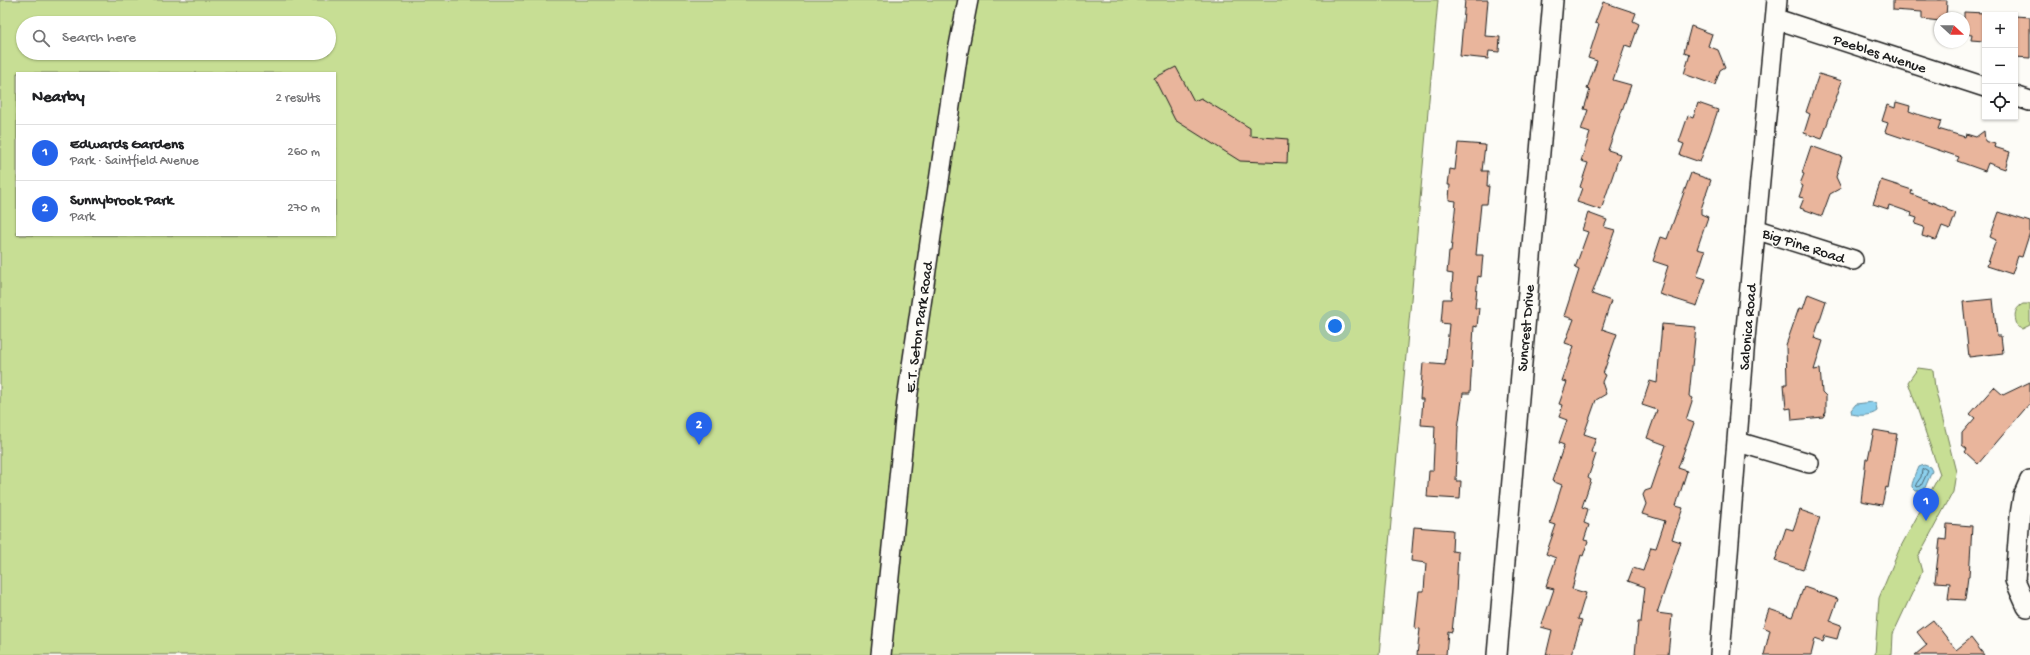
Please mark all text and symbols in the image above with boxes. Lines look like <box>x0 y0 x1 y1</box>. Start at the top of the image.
north arrow <box>1934 12 1970 48</box>
map controls <box>1982 12 2018 120</box>
button: + <box>1982 12 2018 48</box>
search box <box>16 16 336 60</box>
icon: search <box>30 27 52 49</box>
text: Search here <box>62 29 136 47</box>
street label: Peebles Avenue <box>1830 31 1928 79</box>
button: − <box>1982 48 2018 84</box>
button: locate <box>1982 84 2018 120</box>
text: Nearby <box>32 88 85 108</box>
text: 2 results <box>275 91 320 106</box>
text: Edwards Gardens <box>70 136 184 154</box>
text: 1 <box>42 145 48 160</box>
text: 260 m <box>287 145 320 160</box>
text: Park · Saintfield Avenue <box>70 154 199 169</box>
text: Sunnybrook Park <box>70 192 173 210</box>
text: 2 <box>42 201 48 216</box>
text: 270 m <box>287 201 320 216</box>
text: Park <box>70 210 95 225</box>
street label: Big Pine Road <box>1759 225 1848 269</box>
street label: E.T. Seton Park Road <box>902 259 938 394</box>
street label: Salonica Road <box>1736 282 1762 371</box>
street label: Suncrest Drive <box>1514 284 1540 372</box>
your location <box>1325 316 1345 336</box>
pin: 2 <box>686 412 712 445</box>
pin: 1 <box>1913 488 1939 521</box>

